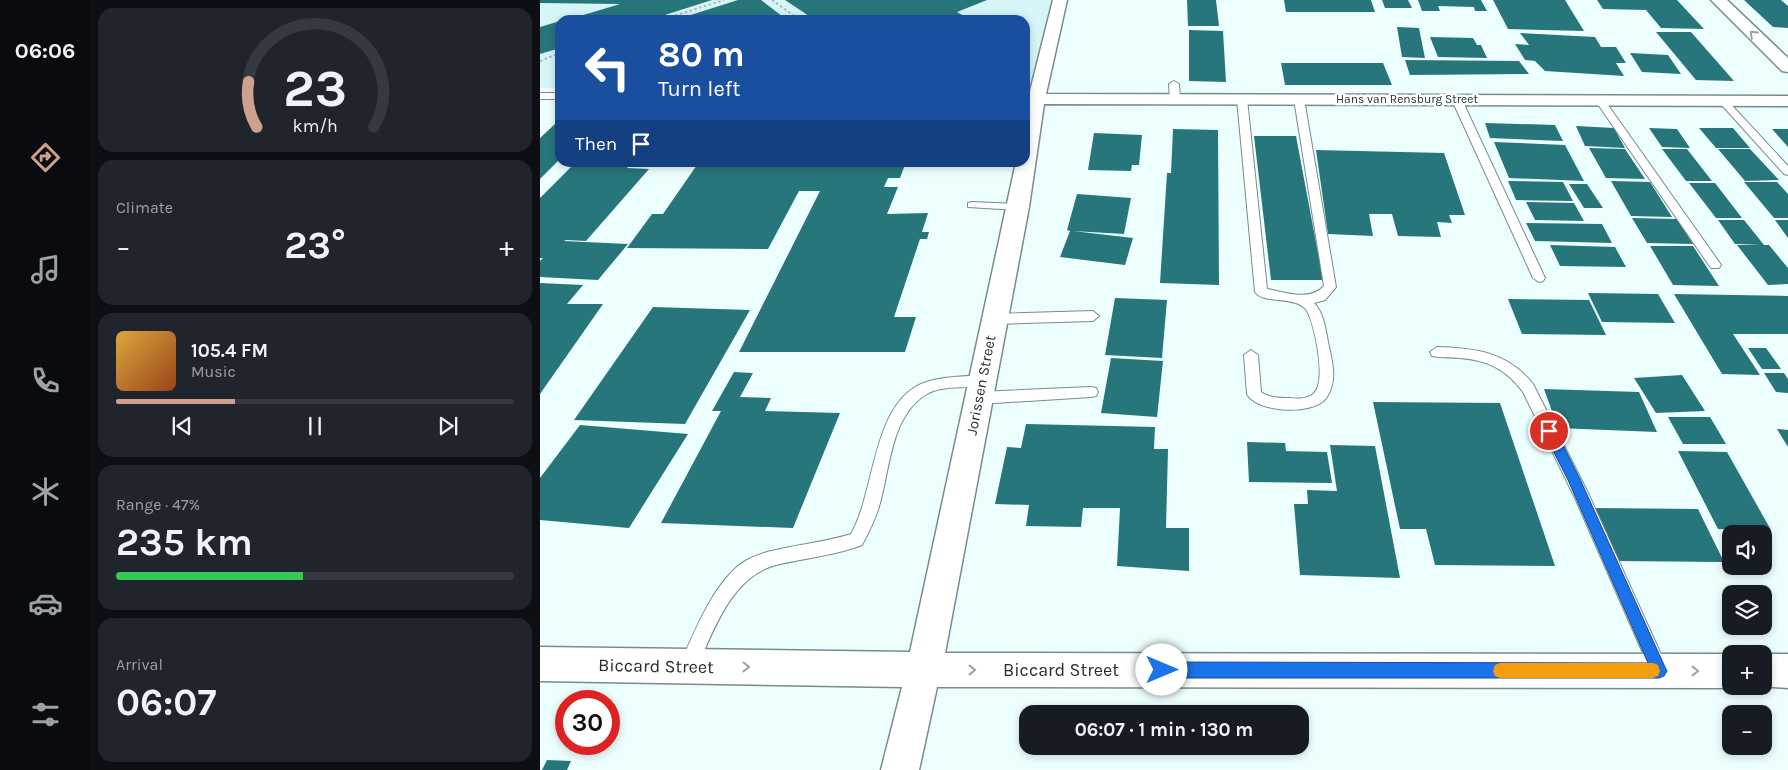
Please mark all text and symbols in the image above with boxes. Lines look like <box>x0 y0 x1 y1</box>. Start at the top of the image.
one-way arrow <box>1749 31 1758 40</box>
text: 80 m <box>658 34 745 75</box>
icon: left <box>575 35 640 100</box>
text: 06:06 <box>15 38 75 64</box>
text: 23 <box>283 58 347 119</box>
text: Turn left <box>658 76 741 102</box>
street label: Hans van Rensburg Street <box>1336 92 1478 106</box>
text: km/h <box>292 116 338 137</box>
icon: arrive <box>627 130 655 158</box>
text: Then <box>575 133 617 155</box>
icon: directions <box>28 140 63 175</box>
text: Climate <box>116 198 173 217</box>
text: 23° <box>284 223 346 268</box>
text: − <box>116 230 131 263</box>
text: + <box>499 230 514 263</box>
icon: music <box>28 252 63 287</box>
street label: Jorissen Street <box>962 333 1000 436</box>
text: 105.4 FM <box>191 340 268 362</box>
text: Music <box>191 362 236 381</box>
icon: phone <box>28 363 63 398</box>
pin <box>1528 410 1570 452</box>
icon: previous <box>168 412 196 440</box>
icon: pause <box>301 412 329 440</box>
icon: next <box>434 412 462 440</box>
icon: arrive <box>1535 417 1563 445</box>
icon: climate <box>28 474 63 509</box>
text: Range · 47% <box>116 495 200 514</box>
text: 235 km <box>116 520 253 565</box>
map controls <box>1722 525 1772 755</box>
button: sound <box>1722 525 1772 575</box>
button: layers <box>1722 585 1772 635</box>
icon: car <box>28 586 63 621</box>
position arrow <box>1135 643 1187 695</box>
button: + <box>1722 645 1772 695</box>
street label: Biccard Street <box>598 654 714 678</box>
text: Arrival <box>116 655 163 674</box>
street label: Biccard Street <box>1003 659 1119 681</box>
one-way arrow <box>742 662 750 673</box>
one-way arrow <box>969 665 977 675</box>
one-way arrow <box>1692 666 1699 676</box>
text: 06:07 <box>116 680 216 725</box>
speed limit sign: 30 <box>555 690 620 755</box>
icon: filters <box>28 697 63 732</box>
button: − <box>1722 705 1772 755</box>
text: 06:07 · 1 min · 130 m <box>1075 719 1253 741</box>

